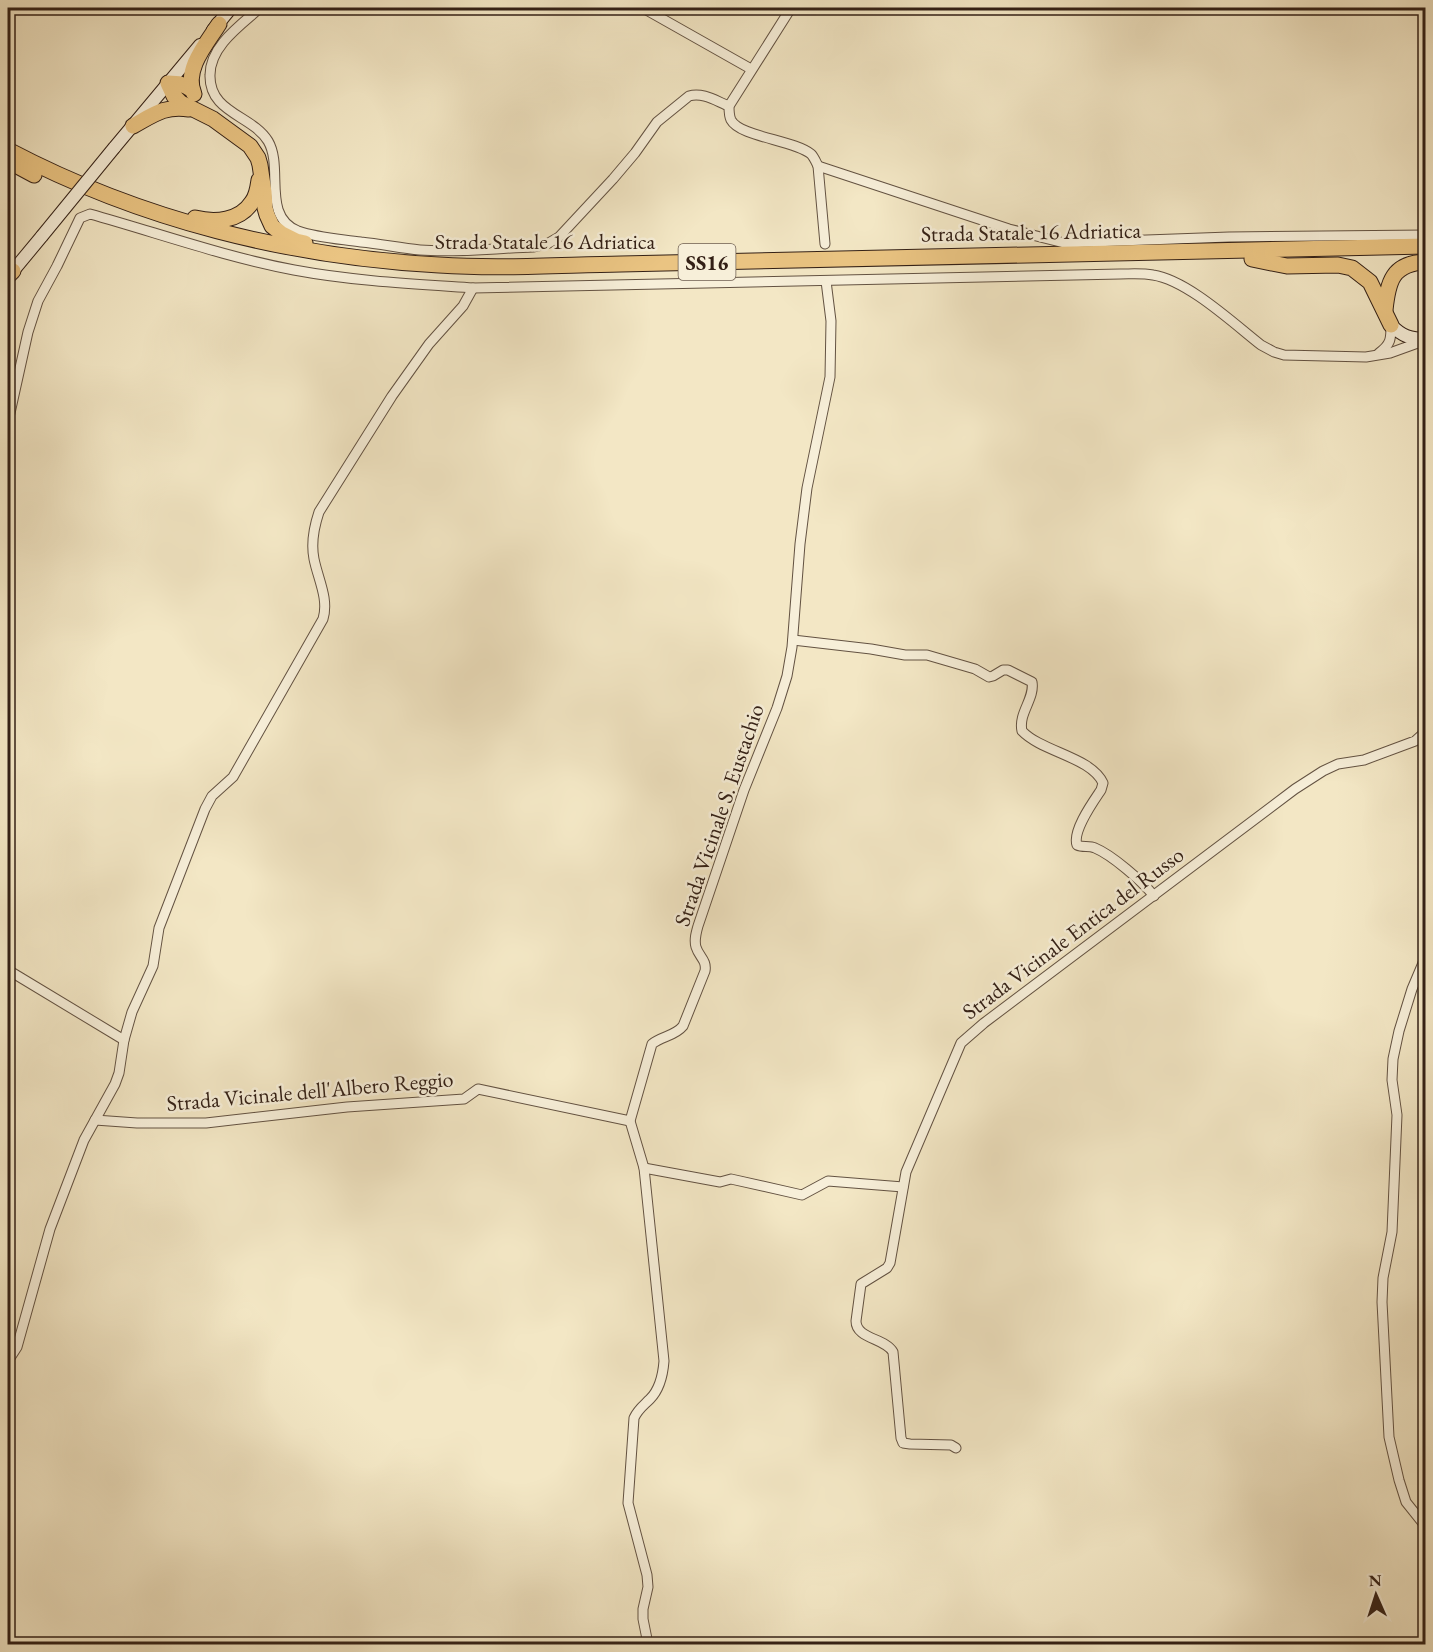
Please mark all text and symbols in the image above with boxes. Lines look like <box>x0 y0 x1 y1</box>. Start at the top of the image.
street label: Strada Statale 16 Adriatica <box>920 216 1142 248</box>
street label: Strada Statale 16 Adriatica <box>435 227 655 256</box>
road number: SS16 <box>678 244 736 280</box>
street label: Strada Vicinale S. Eustachio <box>667 700 771 930</box>
street label: Strada Vicinale Entica del Russo <box>956 840 1190 1026</box>
street label: Strada Vicinale dell'Albero Reggio <box>165 1064 455 1118</box>
north arrow <box>1346 1565 1406 1625</box>
text: N <box>1368 1570 1382 1591</box>

